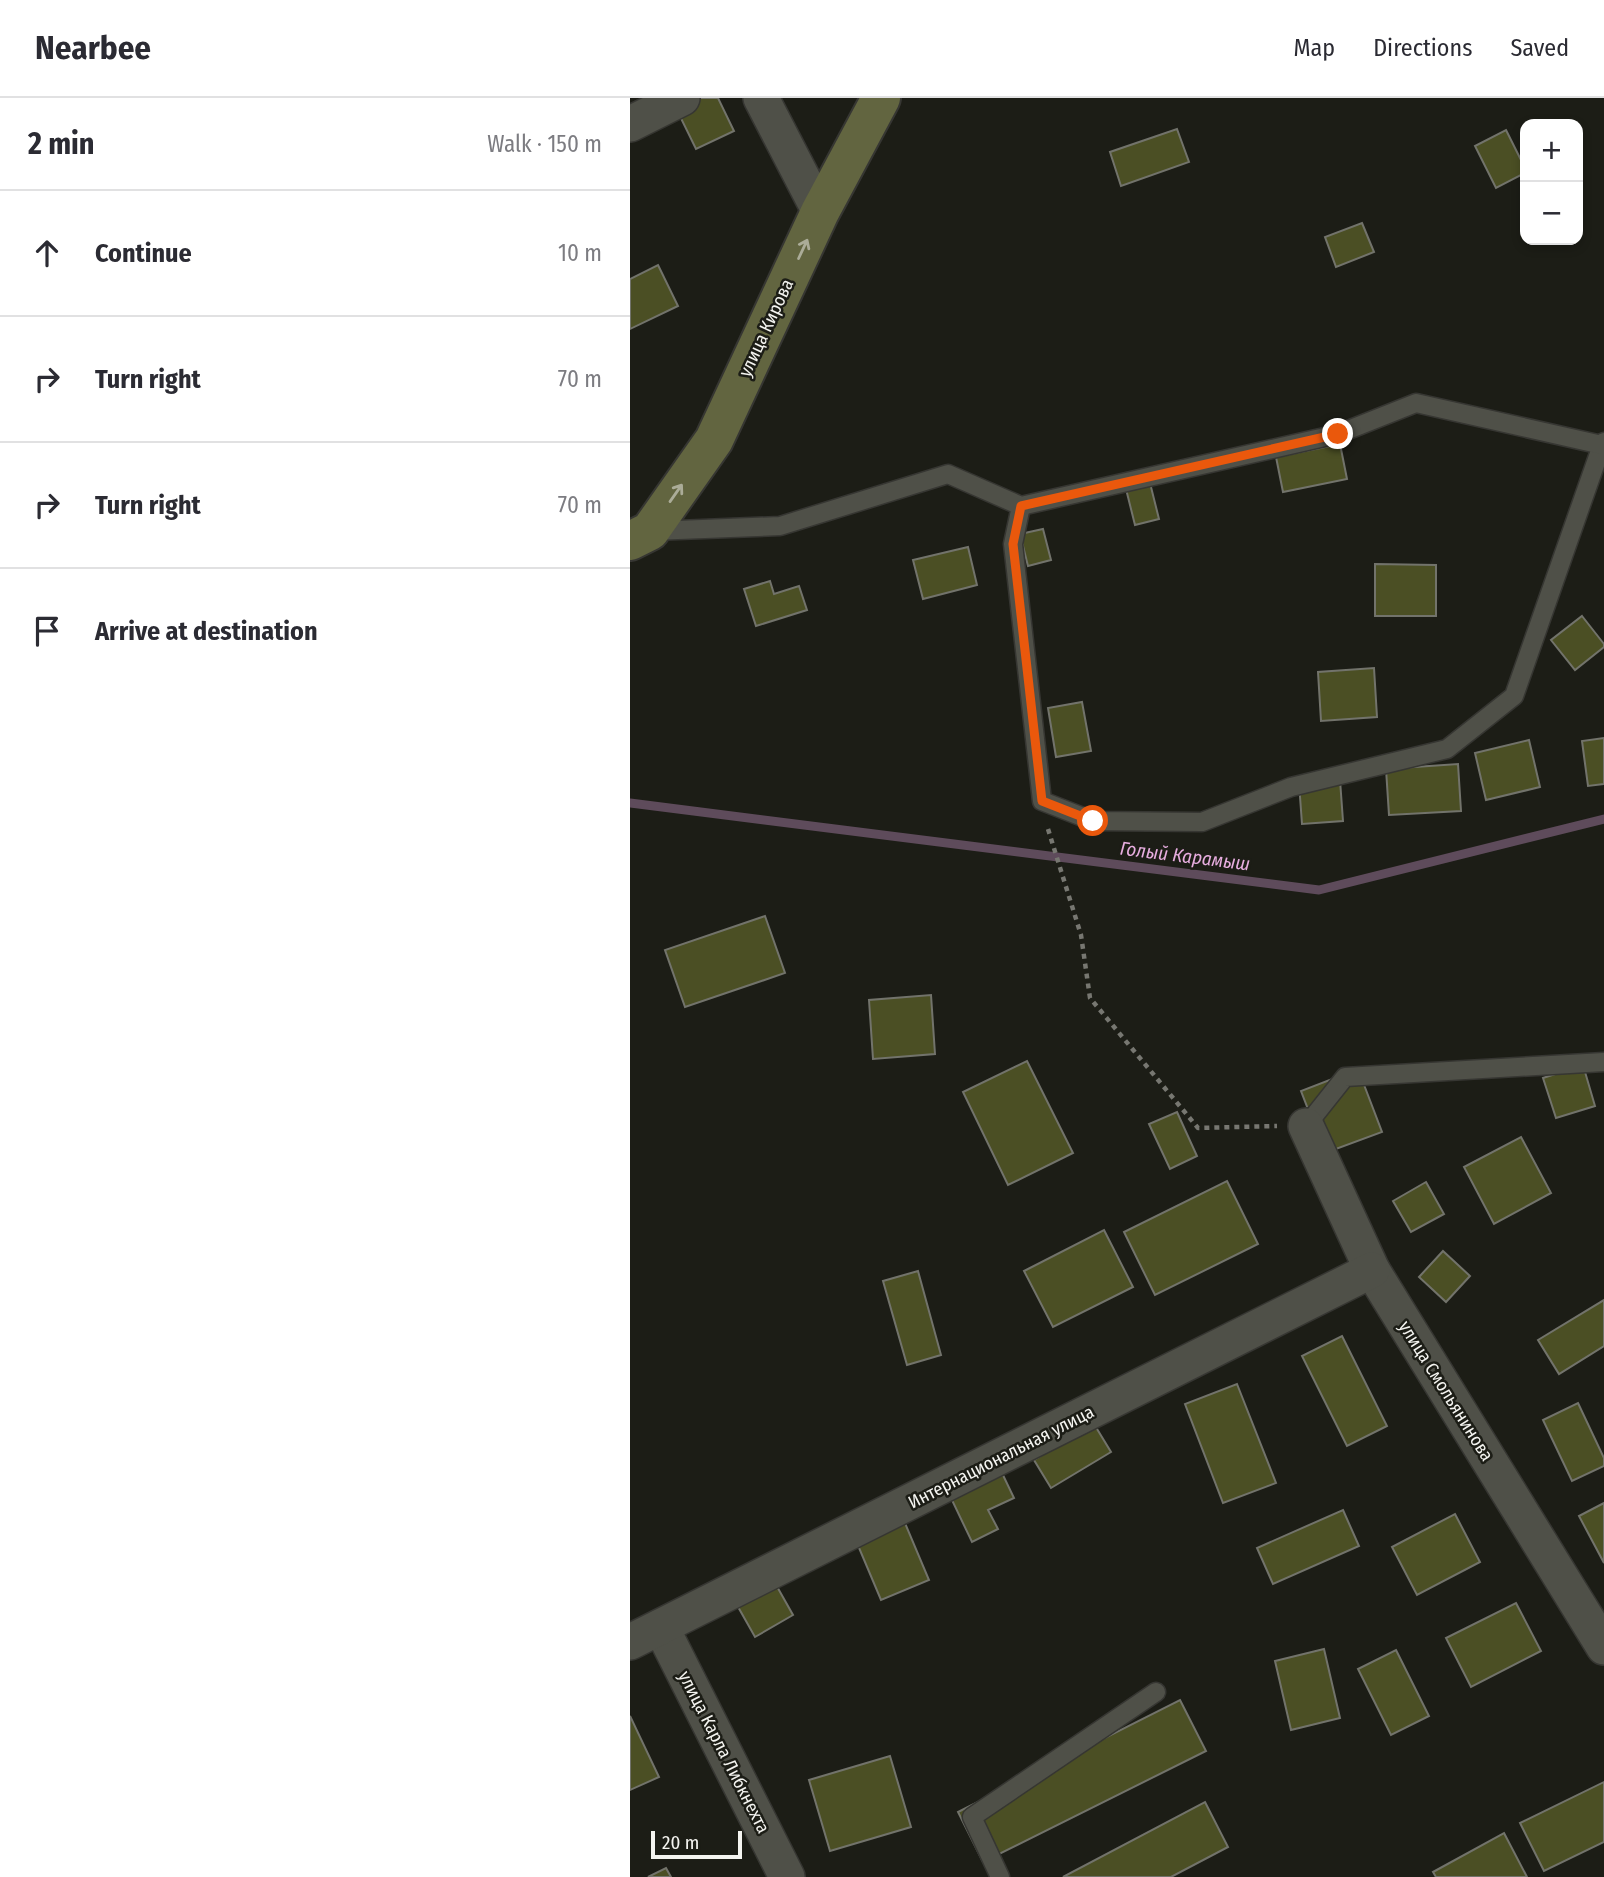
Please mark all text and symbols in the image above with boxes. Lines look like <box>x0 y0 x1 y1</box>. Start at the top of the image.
text: Nearbee <box>35 28 151 68</box>
text: Map <box>1294 34 1335 62</box>
text: Directions <box>1373 34 1472 62</box>
text: Saved <box>1510 34 1569 62</box>
map controls <box>1520 119 1583 245</box>
button: + <box>1520 119 1583 182</box>
text: 2 min <box>28 126 95 162</box>
text: Walk · 150 m <box>487 130 602 158</box>
button: − <box>1520 182 1583 245</box>
icon: ahead <box>28 234 66 272</box>
text: Continue <box>95 238 192 269</box>
one-way arrow <box>797 238 810 260</box>
text: 10 m <box>558 239 602 267</box>
street label: улица Кирова <box>734 275 798 380</box>
icon: right <box>28 360 66 398</box>
text: Turn right <box>95 364 201 395</box>
text: 70 m <box>558 365 602 393</box>
route end <box>1322 418 1353 449</box>
one-way arrow <box>669 484 683 504</box>
icon: right <box>28 486 66 524</box>
text: Turn right <box>95 490 201 521</box>
text: 70 m <box>558 491 602 519</box>
icon: arrive <box>28 612 66 650</box>
text: Arrive at destination <box>95 616 318 647</box>
route start <box>1077 805 1108 836</box>
water label: Голый Карамыш <box>1119 837 1251 875</box>
street label: улица Смольянинова <box>1394 1317 1498 1465</box>
street label: Интернациональная улица <box>904 1400 1098 1513</box>
street label: улица Карла Либкнехта <box>674 1667 775 1837</box>
scale bar <box>651 1828 742 1860</box>
text: 20 m <box>662 1831 699 1854</box>

